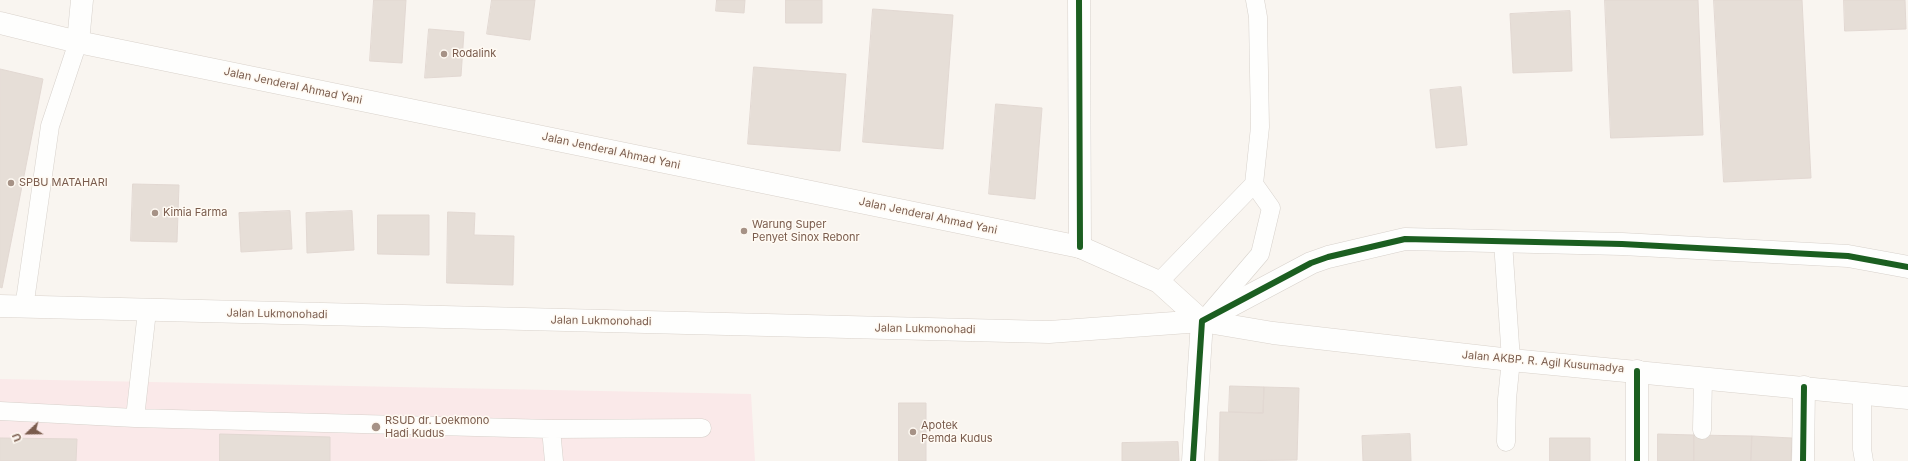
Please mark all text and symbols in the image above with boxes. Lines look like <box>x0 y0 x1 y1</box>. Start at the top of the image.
place label: Rodalink <box>452 47 496 61</box>
marker: Rodalink <box>439 49 449 59</box>
street label: Jalan Jenderal Ahmad Yani <box>223 65 363 107</box>
street label: Jalan Jenderal Ahmad Yani <box>541 130 681 172</box>
place label: SPBU MATAHARI <box>19 176 108 190</box>
marker: SPBU MATAHARI <box>6 178 16 188</box>
street label: Jalan Jenderal Ahmad Yani <box>858 195 998 237</box>
place label: Kimia Farma <box>163 206 227 220</box>
marker: Kimia Farma <box>150 208 160 218</box>
place label: Warung Super Penyet Sinox Rebonr <box>752 218 860 244</box>
marker: Warung Super Penyet Sinox Rebonr <box>739 226 749 236</box>
street label: Jalan Lukmonohadi <box>226 307 328 321</box>
street label: Jalan Lukmonohadi <box>550 314 652 328</box>
street label: Jalan Lukmonohadi <box>874 322 976 336</box>
street label: Jalan AKBP. R. Agil Kusumadya <box>1461 348 1625 376</box>
north arrow <box>8 413 48 453</box>
place label: RSUD dr. Loekmono Hadi Kudus <box>385 414 489 440</box>
place label: Apotek Pemda Kudus <box>921 419 993 445</box>
marker: RSUD dr. Loekmono Hadi Kudus <box>370 421 382 433</box>
marker: Apotek Pemda Kudus <box>908 427 918 437</box>
text: U <box>9 431 25 444</box>

